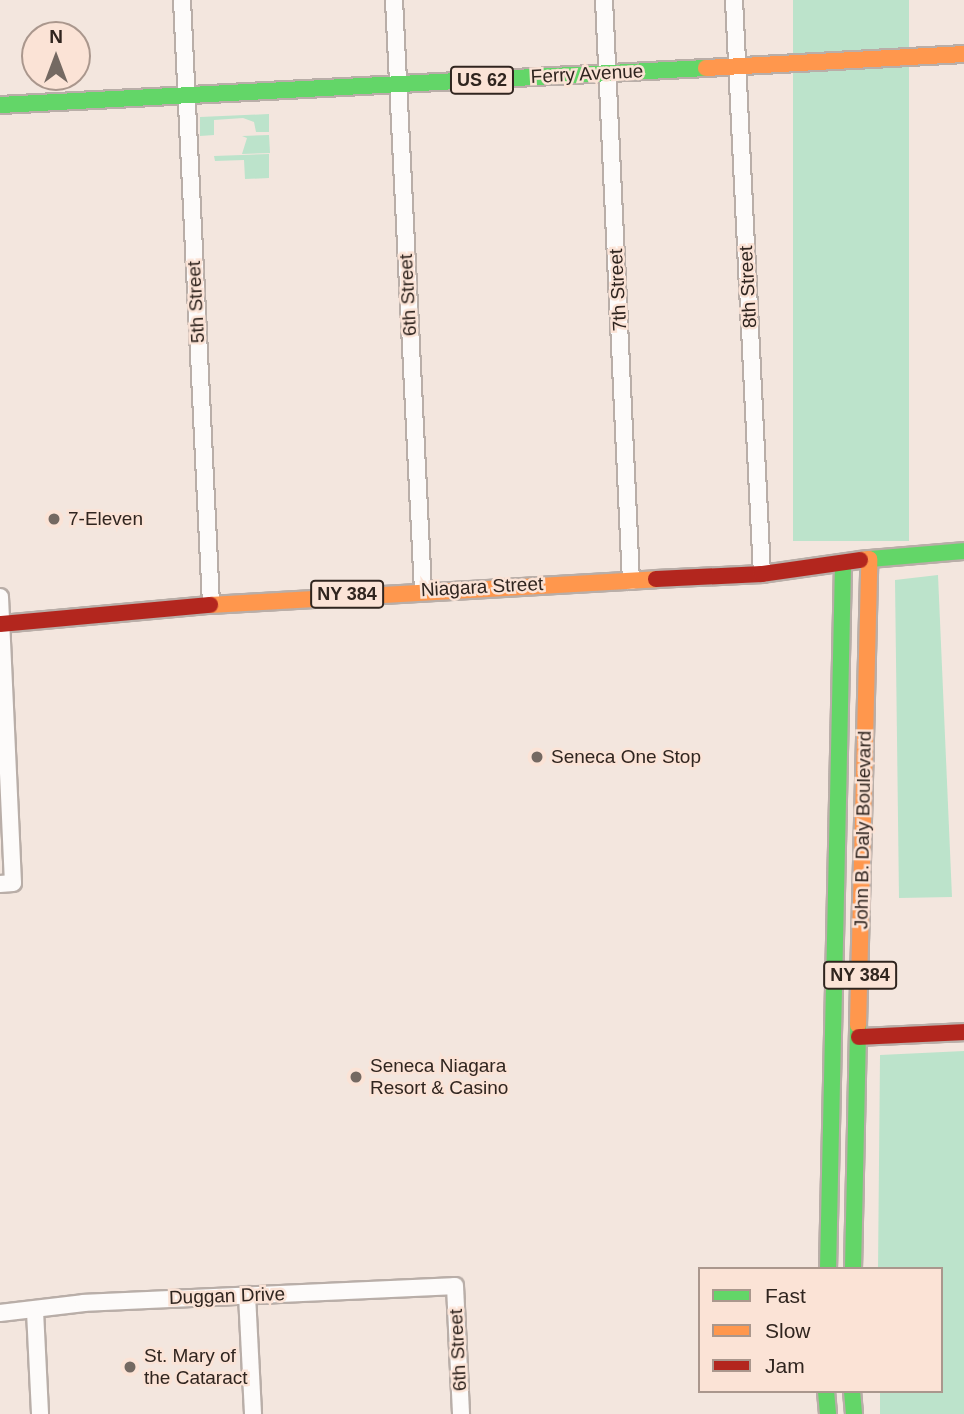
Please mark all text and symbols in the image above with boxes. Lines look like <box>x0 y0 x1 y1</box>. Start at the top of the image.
north arrow <box>21 21 91 91</box>
text: N <box>49 26 63 47</box>
street label: Ferry Avenue <box>530 60 644 88</box>
road number: US 62 <box>449 66 515 94</box>
street label: 8th Street <box>734 245 762 329</box>
street label: 7th Street <box>604 248 632 332</box>
street label: 6th Street <box>394 253 422 337</box>
street label: 5th Street <box>182 260 210 344</box>
place label: 7-Eleven <box>68 508 143 530</box>
marker: 7-Eleven <box>46 511 62 527</box>
street label: Niagara Street <box>420 572 544 602</box>
road number: NY 384 <box>308 580 386 608</box>
street label: John B. Daly Boulevard <box>850 731 876 929</box>
place label: Seneca One Stop <box>551 746 701 768</box>
marker: Seneca One Stop <box>529 749 545 765</box>
road number: NY 384 <box>822 960 898 990</box>
place label: Seneca Niagara Resort & Casino <box>370 1055 508 1099</box>
marker: Seneca Niagara Resort & Casino <box>348 1069 364 1085</box>
legend <box>698 1267 943 1393</box>
street label: Duggan Drive <box>169 1283 285 1309</box>
text: Fast <box>765 1284 806 1307</box>
street label: 6th Street <box>444 1308 472 1392</box>
text: Slow <box>765 1319 811 1342</box>
place label: St. Mary of the Cataract <box>144 1345 247 1389</box>
text: Jam <box>765 1354 805 1377</box>
marker: St. Mary of the Cataract <box>122 1359 138 1375</box>

